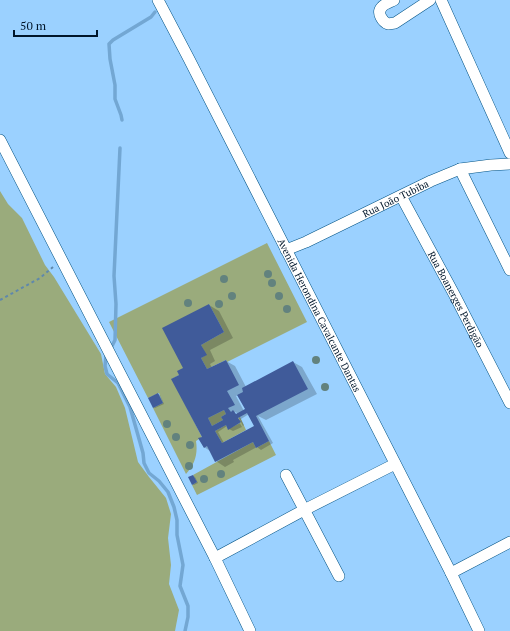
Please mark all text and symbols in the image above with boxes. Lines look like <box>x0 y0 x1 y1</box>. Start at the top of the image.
scale bar <box>14 12 97 38</box>
text: 50 m <box>20 18 47 33</box>
street label: Rua João Tubiba <box>360 177 431 220</box>
street label: Avenida Herondina Cavalcante Dantas <box>275 236 364 394</box>
street label: Rua Boanerges Perdigão <box>425 249 487 350</box>

